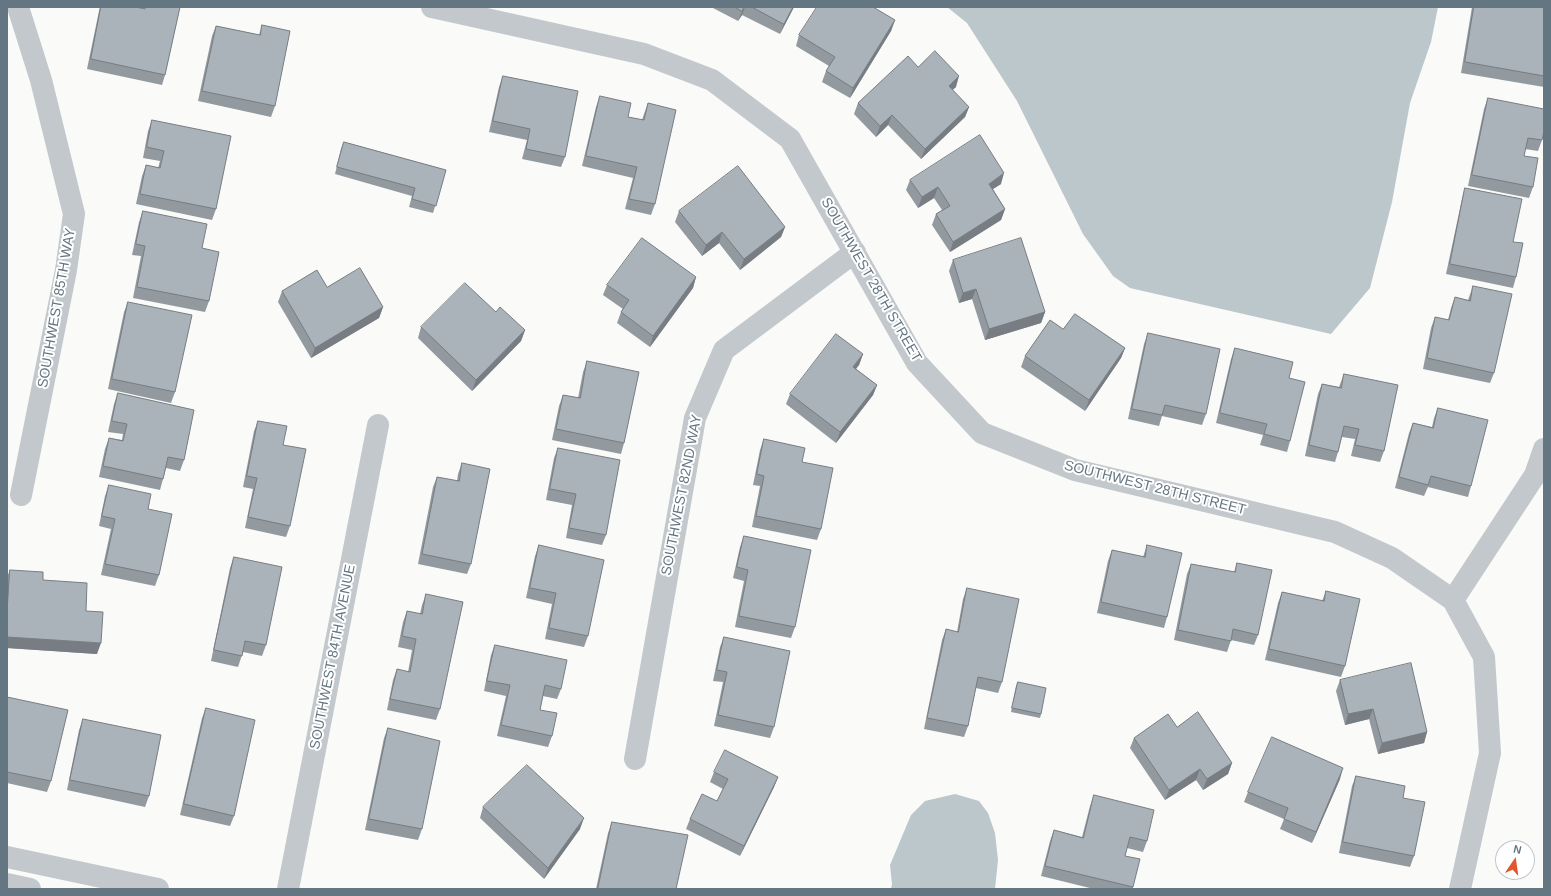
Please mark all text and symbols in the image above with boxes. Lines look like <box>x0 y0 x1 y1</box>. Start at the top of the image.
street label: SOUTHWEST 28TH STREET <box>817 195 925 365</box>
street label: SOUTHWEST 85TH WAY <box>35 227 79 389</box>
street label: SOUTHWEST 82ND WAY <box>658 413 706 577</box>
street label: SOUTHWEST 28TH STREET <box>1062 457 1248 519</box>
street label: SOUTHWEST 84TH AVENUE <box>307 563 359 751</box>
north arrow <box>1495 840 1535 880</box>
text: N <box>1512 843 1523 856</box>

